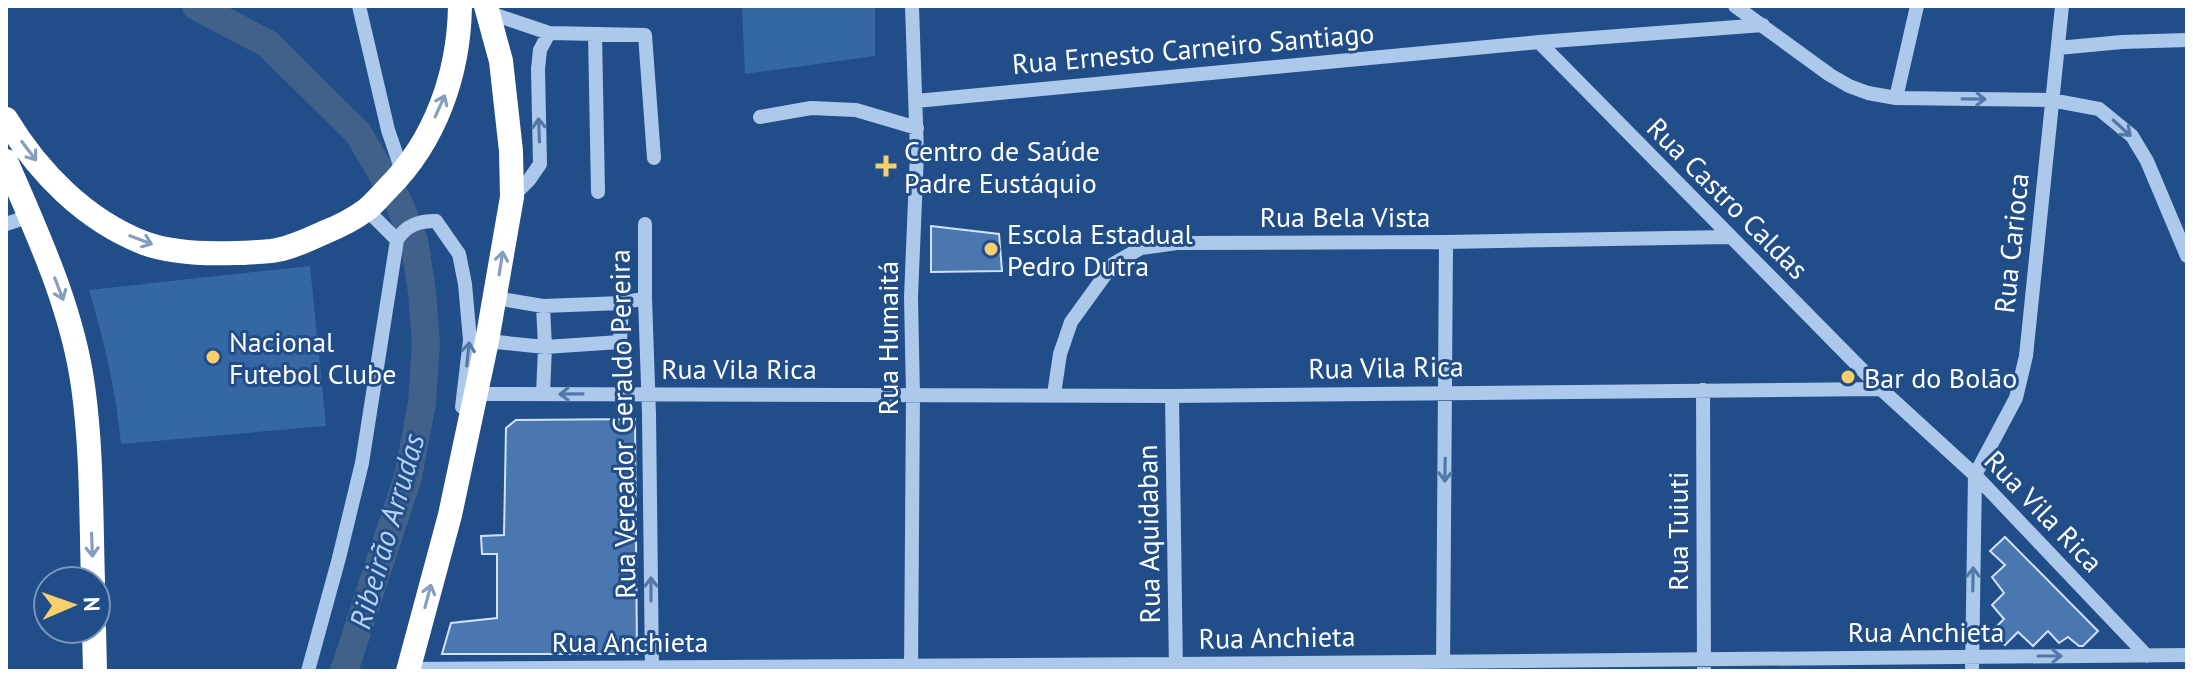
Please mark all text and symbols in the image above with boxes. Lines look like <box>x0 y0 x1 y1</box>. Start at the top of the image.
street label: Rua Ernesto Carneiro Santiago <box>1010 14 1376 82</box>
one-way arrow <box>1960 91 1987 107</box>
one-way arrow <box>434 94 449 119</box>
street label: Rua Castro Caldas <box>1639 109 1817 287</box>
one-way arrow <box>532 117 547 144</box>
one-way arrow <box>2111 118 2131 136</box>
place label: Centro de Saúde Padre Eustáquio <box>904 132 1100 201</box>
one-way arrow <box>20 140 37 161</box>
marker: Centro de Saúde Padre Eustáquio <box>875 155 897 177</box>
street label: Rua Carioca <box>1985 171 2037 315</box>
street label: Rua Bela Vista <box>1260 198 1430 235</box>
place label: Escola Estadual Pedro Dutra <box>1007 215 1193 284</box>
one-way arrow <box>129 234 153 248</box>
marker: Escola Estadual Pedro Dutra <box>982 240 1000 258</box>
street label: Rua Vereador Geraldo Pereira <box>600 249 644 599</box>
one-way arrow <box>494 250 509 276</box>
street label: Rua Humaitá <box>869 261 906 415</box>
one-way arrow <box>52 276 67 301</box>
place label: Nacional Futebol Clube <box>229 323 396 392</box>
one-way arrow <box>461 341 476 368</box>
street label: Rua Vila Rica <box>1308 347 1464 387</box>
marker: Nacional Futebol Clube <box>204 348 222 366</box>
street label: Rua Vila Rica <box>661 350 817 387</box>
place label: Bar do Bolão <box>1864 359 2017 396</box>
marker: Bar do Bolão <box>1839 368 1857 386</box>
one-way arrow <box>558 386 585 402</box>
water label: Ribeirão Arrudas <box>339 429 433 633</box>
street label: Rua Vila Rica <box>1977 442 2111 580</box>
street label: Rua Aquidaban <box>1128 444 1168 624</box>
one-way arrow <box>1438 456 1453 483</box>
street label: Rua Tuiuti <box>1659 471 1696 591</box>
one-way arrow <box>84 531 99 558</box>
north arrow <box>32 565 112 645</box>
one-way arrow <box>1966 566 1981 593</box>
one-way arrow <box>643 576 659 603</box>
one-way arrow <box>422 583 437 609</box>
text: N <box>78 597 106 612</box>
street label: Rua Anchieta <box>1848 613 2004 650</box>
street label: Rua Anchieta <box>1198 617 1356 657</box>
street label: Rua Anchieta <box>552 623 708 660</box>
one-way arrow <box>2036 648 2063 664</box>

